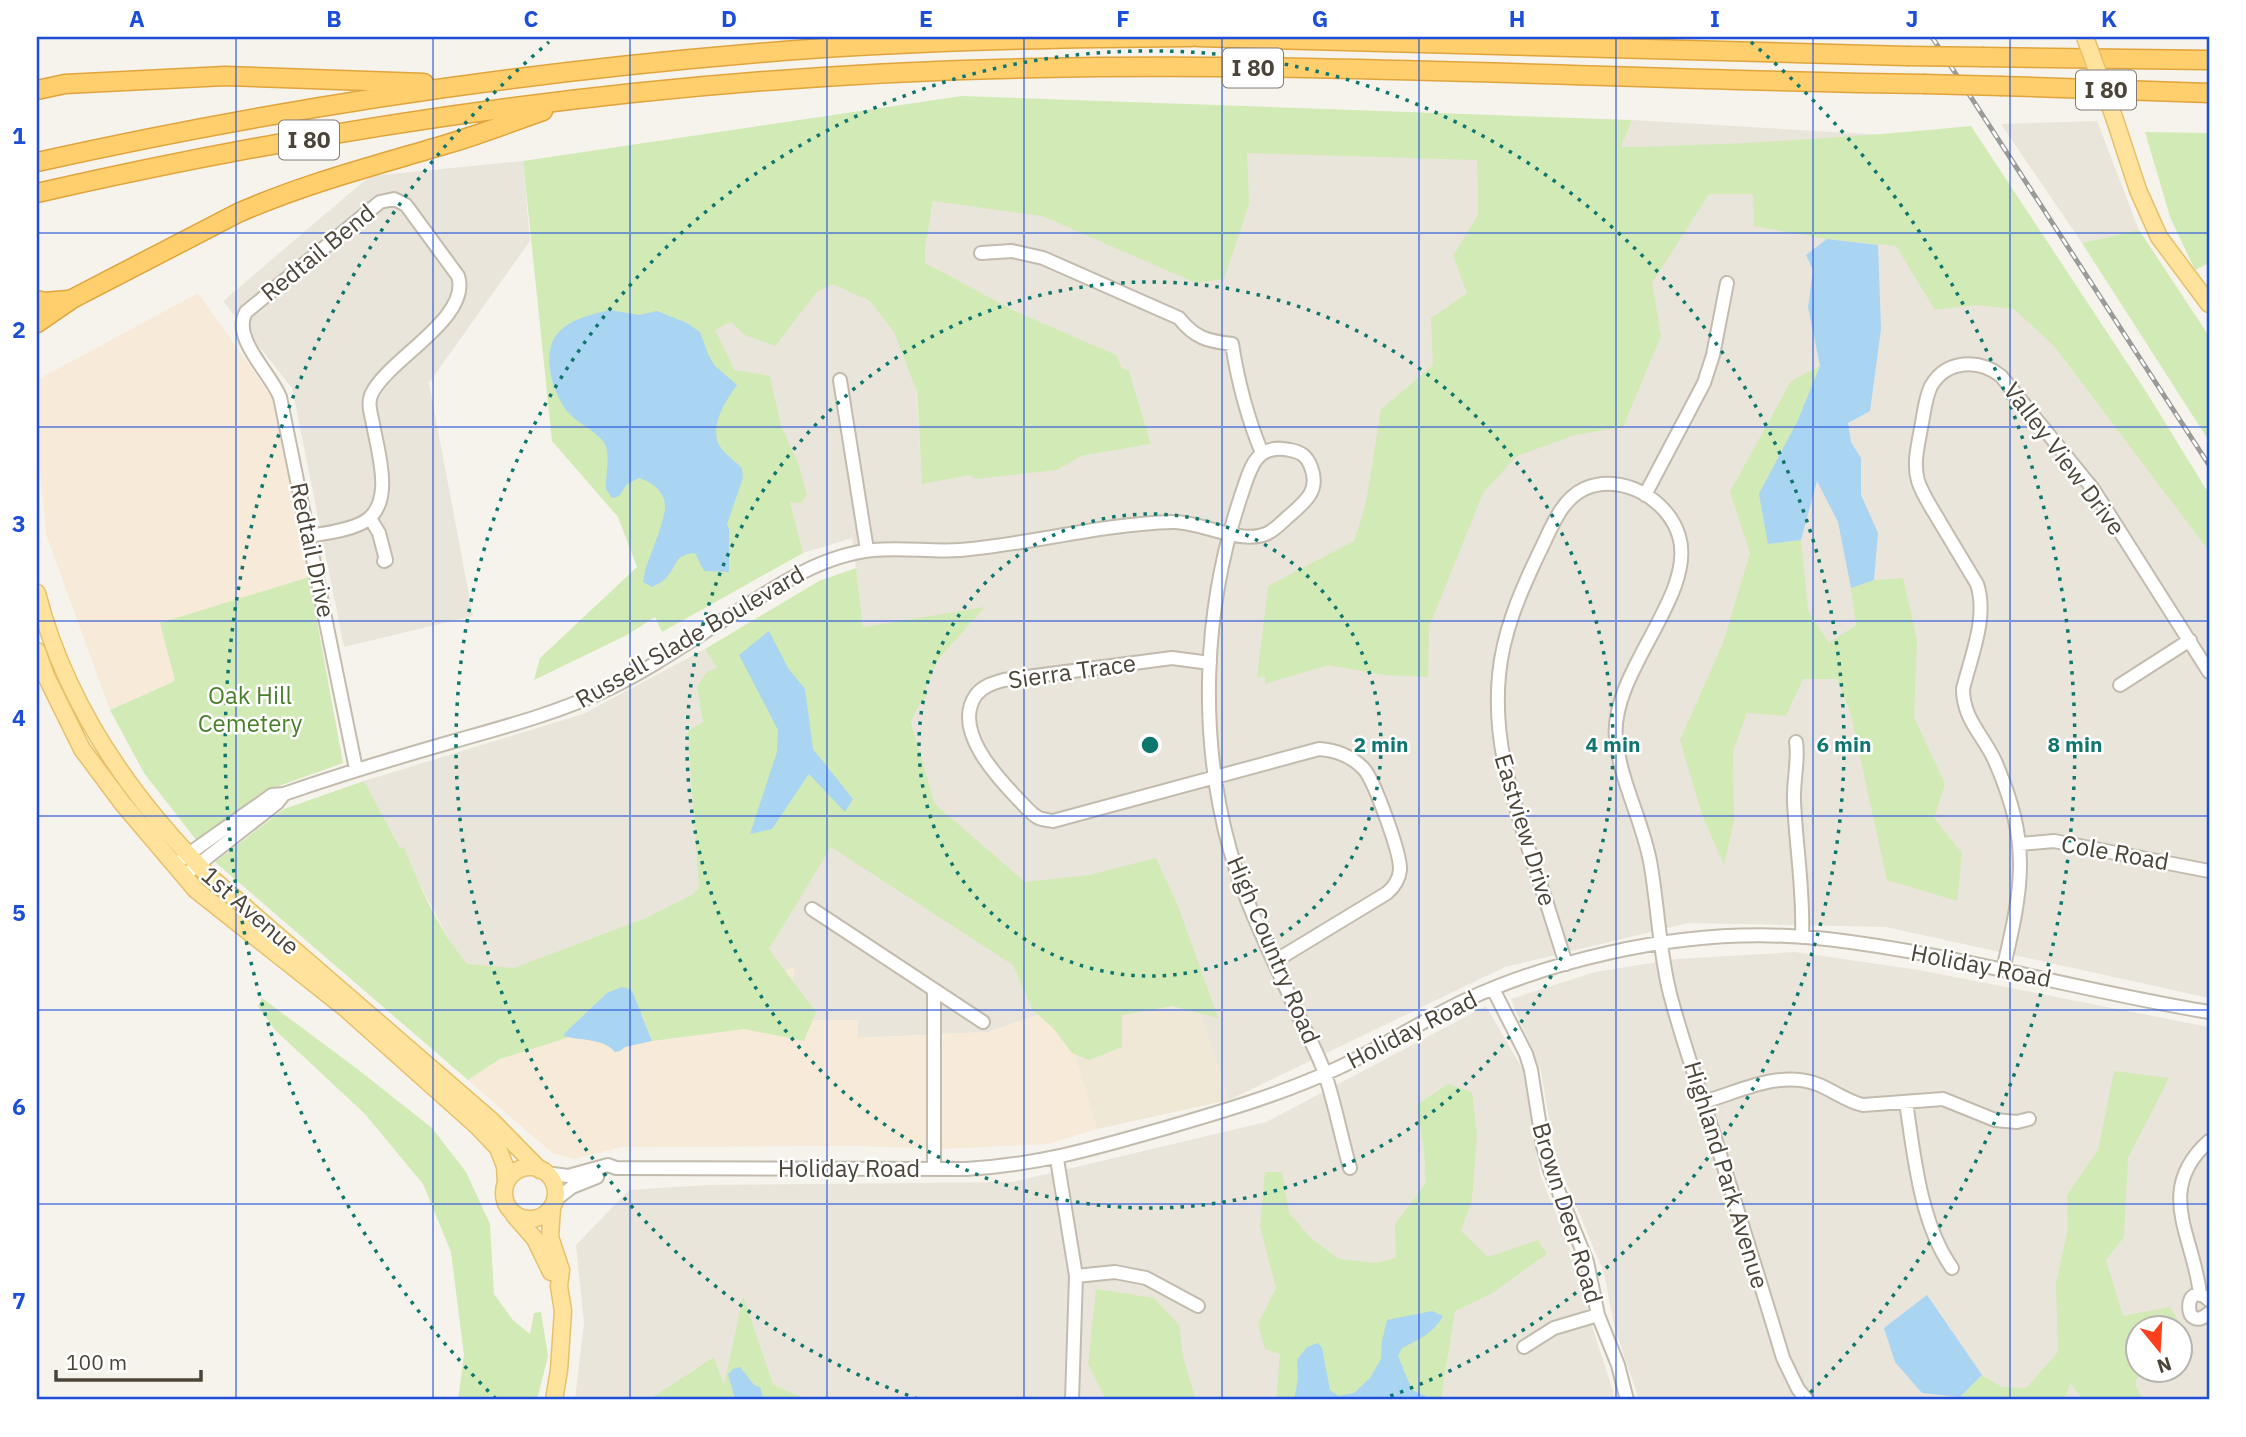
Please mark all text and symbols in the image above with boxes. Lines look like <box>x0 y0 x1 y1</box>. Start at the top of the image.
text: A <box>129 3 145 33</box>
text: B <box>326 3 342 33</box>
text: C <box>524 3 539 33</box>
text: D <box>721 3 737 33</box>
text: E <box>919 3 933 33</box>
text: F <box>1116 3 1130 33</box>
text: G <box>1312 3 1328 33</box>
text: H <box>1509 3 1525 33</box>
text: I <box>1710 3 1720 33</box>
text: J <box>1906 3 1918 33</box>
text: K <box>2101 3 2117 33</box>
road number: I 80 <box>1223 48 1283 88</box>
road number: I 80 <box>2076 71 2136 110</box>
text: 1 <box>12 120 26 150</box>
road number: I 80 <box>279 120 339 160</box>
street label: Redtail Bend <box>254 196 381 308</box>
text: 2 <box>12 314 26 344</box>
street label: Valley View Drive <box>1997 375 2133 541</box>
street label: Redtail Drive <box>283 479 343 620</box>
text: 3 <box>12 508 26 538</box>
street label: Russell Slade Boulevard <box>569 557 810 715</box>
street label: Sierra Trace <box>1006 646 1138 696</box>
park label: Oak Hill Cemetery <box>198 679 302 739</box>
text: 4 <box>12 702 26 732</box>
text: 2 min <box>1354 730 1408 758</box>
text: 4 min <box>1586 730 1640 758</box>
text: 6 min <box>1817 730 1871 758</box>
text: 8 min <box>2048 730 2102 758</box>
centre of rings <box>1138 733 1162 757</box>
street label: Eastview Drive <box>1488 750 1564 910</box>
street label: Cole Road <box>2059 827 2172 877</box>
street label: High Country Road <box>1220 851 1328 1048</box>
street label: 1st Avenue <box>195 859 306 962</box>
text: 5 <box>12 897 26 927</box>
street label: Holiday Road <box>1908 936 2054 994</box>
street label: Holiday Road <box>1341 983 1482 1076</box>
street label: Highland Park Avenue <box>1677 1057 1777 1292</box>
text: 6 <box>12 1091 26 1121</box>
street label: Brown Deer Road <box>1525 1118 1611 1307</box>
street label: Holiday Road <box>778 1152 920 1184</box>
text: 7 <box>12 1285 26 1315</box>
north arrow <box>2124 1314 2194 1384</box>
scale bar <box>56 1339 201 1383</box>
text: 100 m <box>66 1348 127 1376</box>
text: N <box>2154 1352 2175 1379</box>

